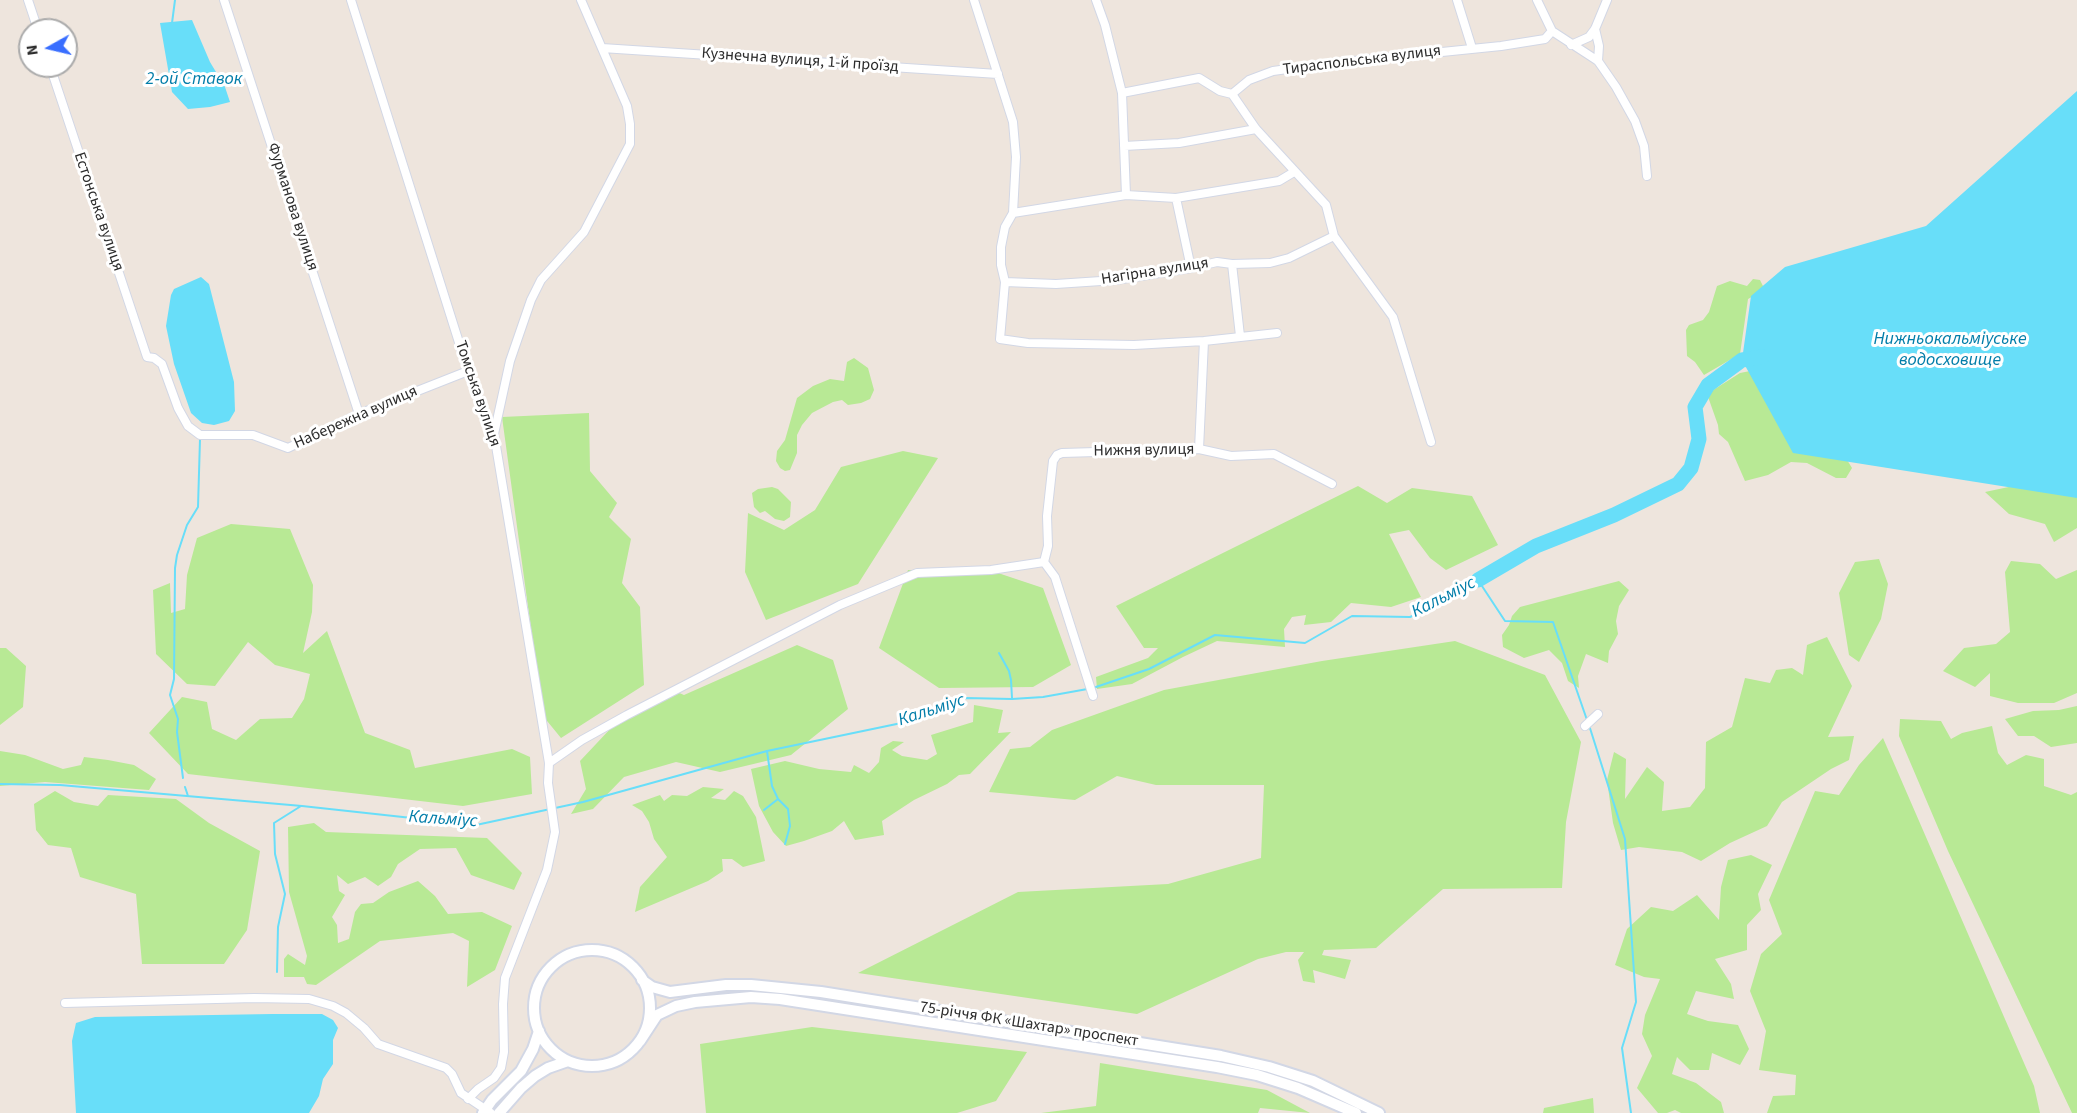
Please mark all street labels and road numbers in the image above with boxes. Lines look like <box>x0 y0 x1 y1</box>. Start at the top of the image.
street label: Тираспольська вулиця <box>1282 42 1442 80</box>
street label: Кузнечна вулиця, 1-й проїзд <box>701 45 899 77</box>
street label: Фурманова вулиця <box>262 141 322 273</box>
street label: Естонська вулиця <box>69 150 127 274</box>
street label: Нагірна вулиця <box>1100 254 1210 290</box>
street label: Томська вулиця <box>450 339 504 449</box>
street label: Набережна вулиця <box>291 382 421 454</box>
street label: Нижня вулиця <box>1093 441 1195 461</box>
street label: 75-річчя ФК «Шахтар» проспект <box>918 998 1140 1052</box>

